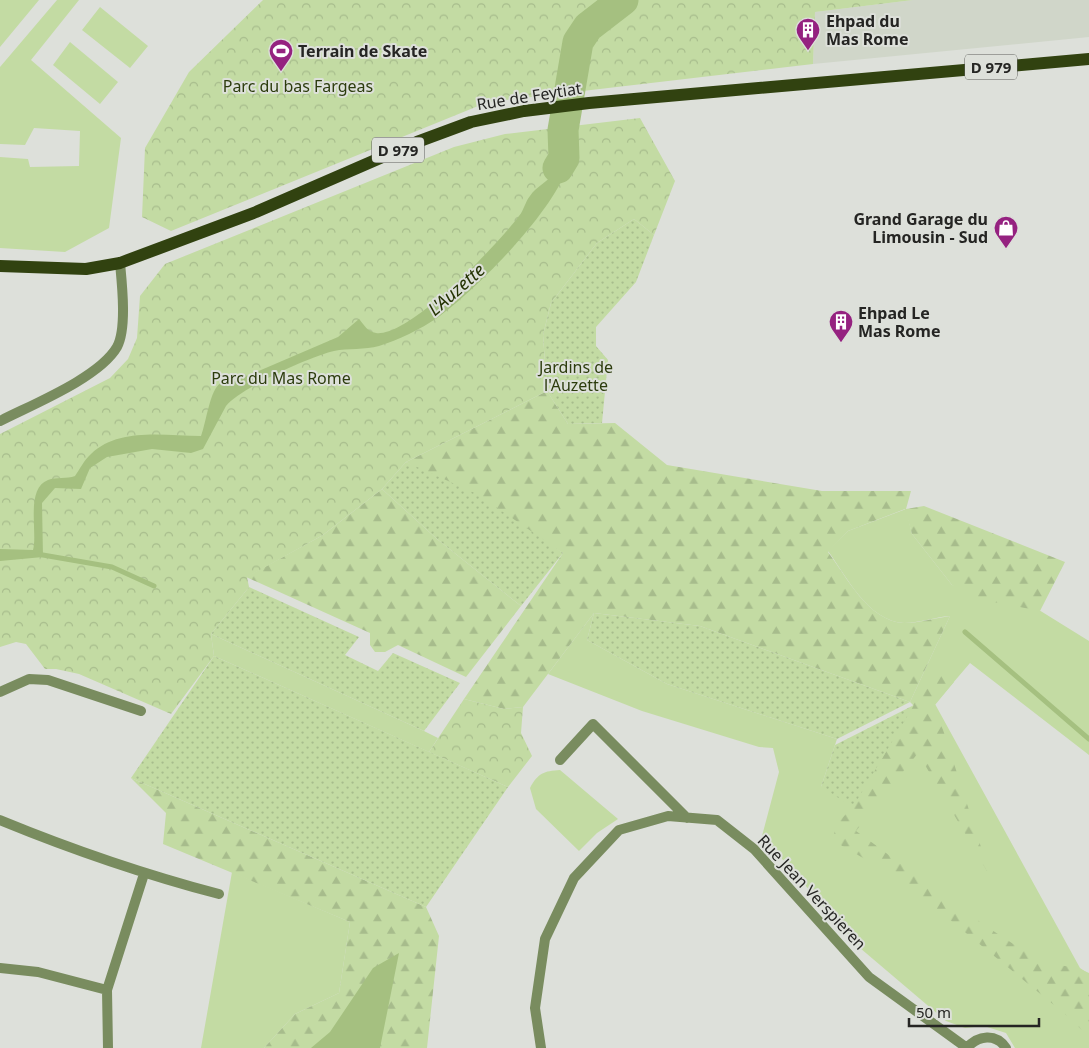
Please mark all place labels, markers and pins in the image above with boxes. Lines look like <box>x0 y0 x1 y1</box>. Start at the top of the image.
place label: Ehpad du Mas Rome <box>826 10 909 50</box>
building icon: Ehpad du Mas Rome <box>795 17 821 51</box>
sports icon: Terrain de Skate <box>268 38 294 72</box>
place label: Terrain de Skate <box>298 40 427 62</box>
place label: Grand Garage du Limousin - Sud <box>853 208 988 248</box>
shop icon: Grand Garage du Limousin - Sud <box>993 215 1019 249</box>
place label: Ehpad Le Mas Rome <box>858 302 941 342</box>
building icon: Ehpad Le Mas Rome <box>828 309 854 343</box>

